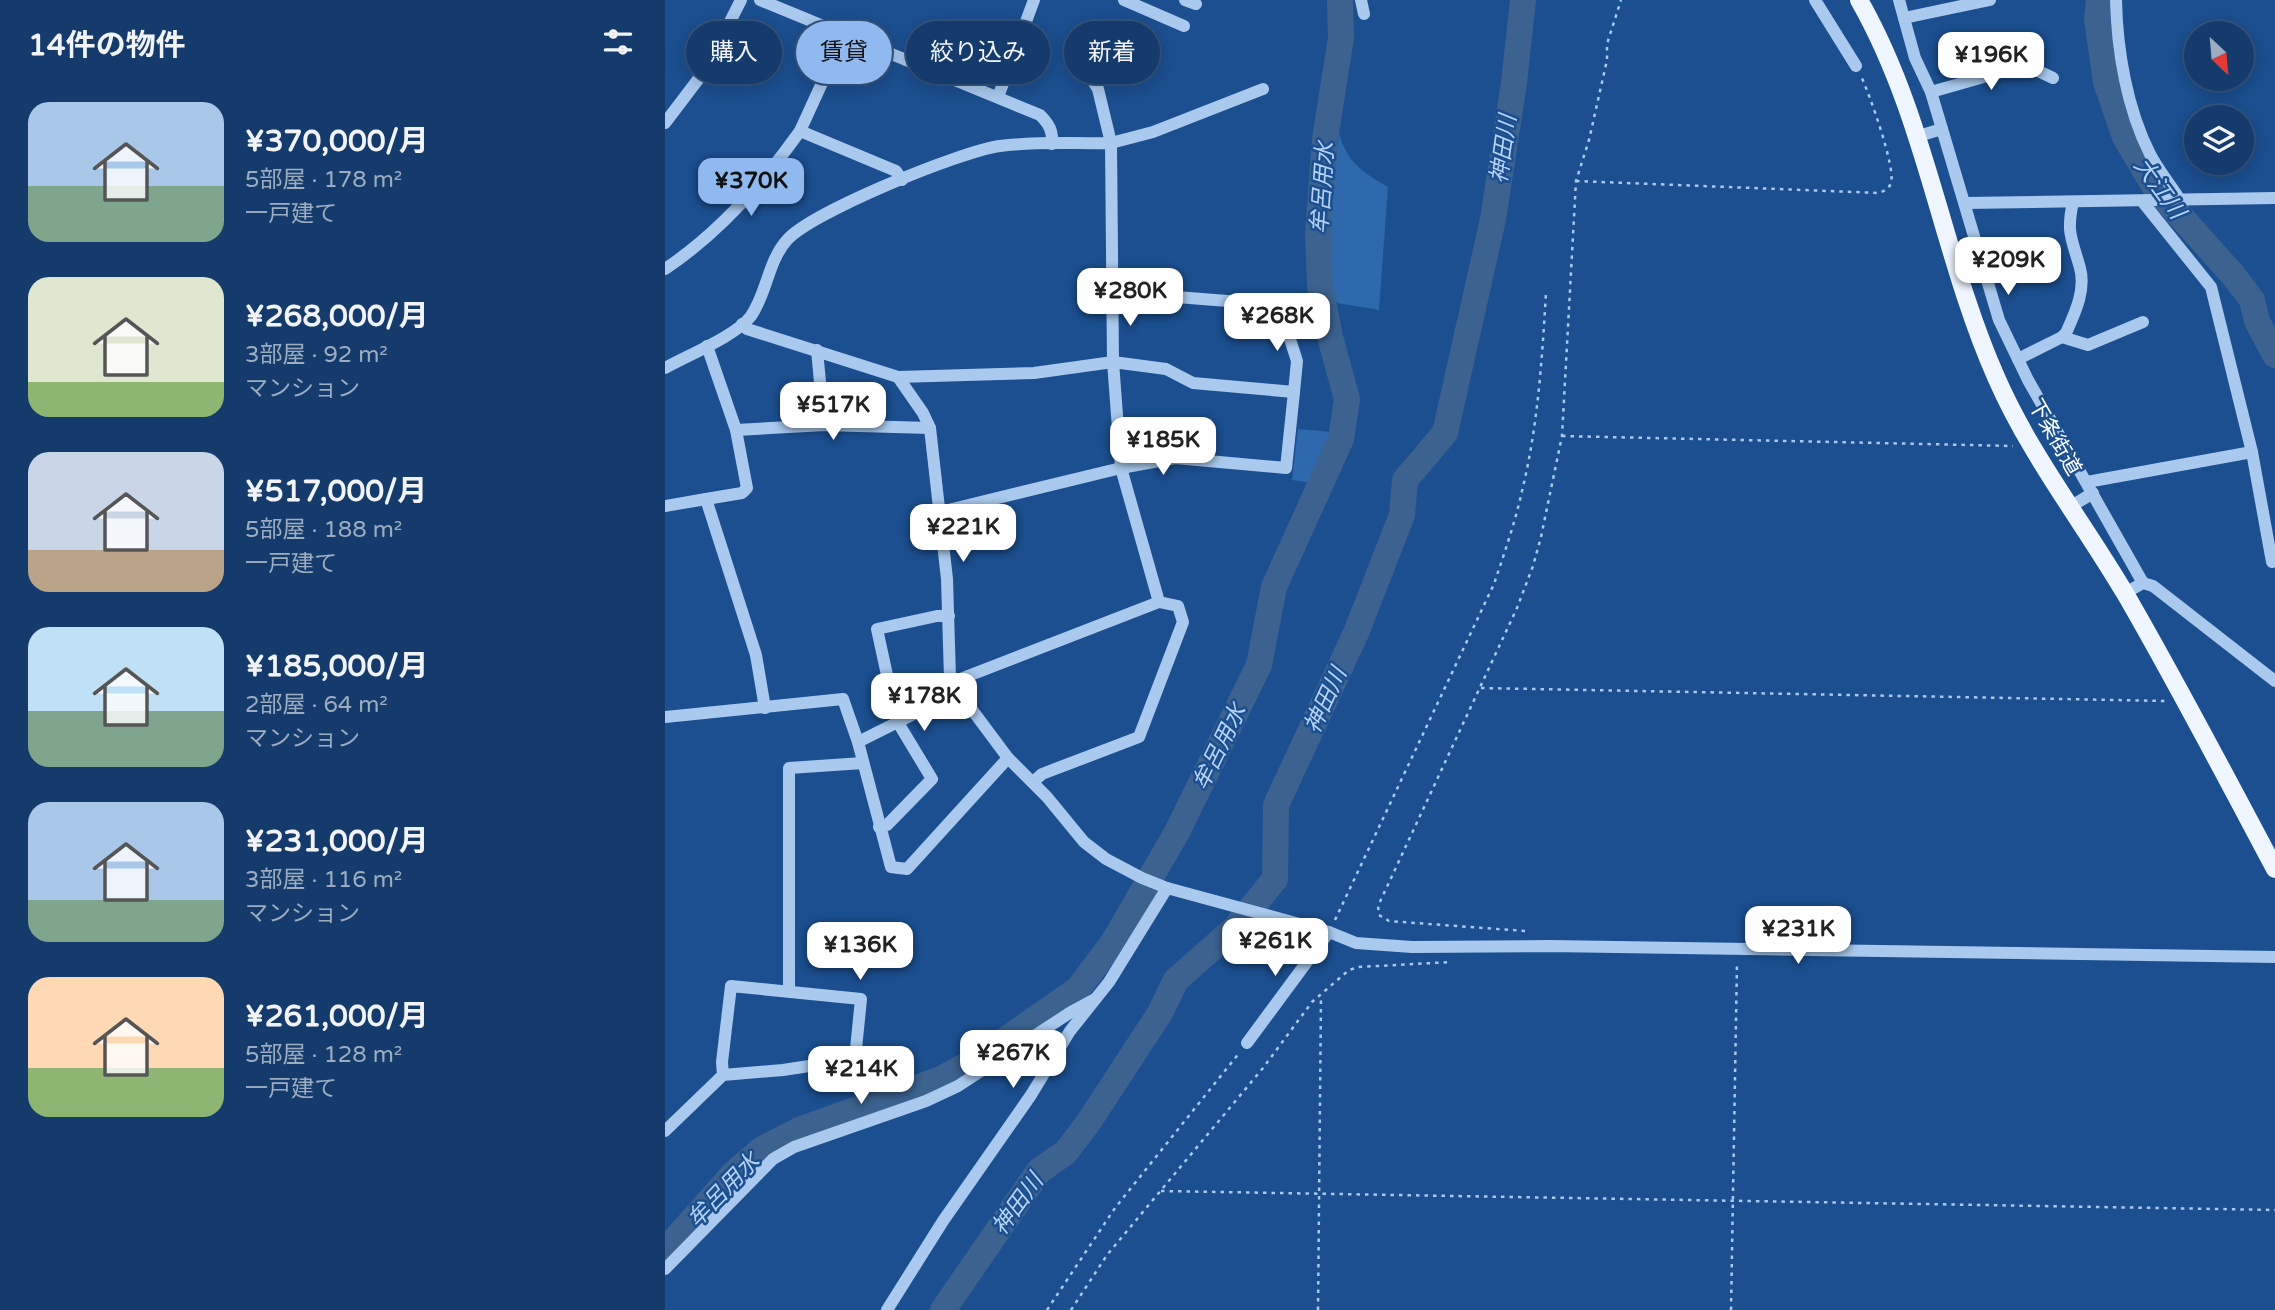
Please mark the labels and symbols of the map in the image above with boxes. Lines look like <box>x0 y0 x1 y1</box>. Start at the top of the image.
north arrow <box>2184 21 2254 91</box>
pin: ¥196K <box>1942 32 2040 92</box>
water label: 神田川 <box>1485 110 1523 185</box>
water label: 牟呂用水 <box>1306 138 1340 235</box>
water label: 大江川 <box>2128 152 2193 227</box>
pin: ¥370K <box>702 158 800 218</box>
pin: ¥209K <box>1959 238 2057 297</box>
pin: ¥280K <box>1081 268 1179 328</box>
pin: ¥268K <box>1228 294 1326 353</box>
pin: ¥517K <box>784 382 882 442</box>
street label: 下条街道 <box>2023 395 2086 480</box>
pin: ¥185K <box>1114 418 1212 477</box>
pin: ¥221K <box>914 504 1012 564</box>
water label: 神田川 <box>1299 661 1354 738</box>
pin: ¥178K <box>875 674 973 733</box>
water label: 牟呂用水 <box>1187 697 1254 795</box>
pin: ¥231K <box>1749 906 1847 966</box>
pin: ¥261K <box>1226 918 1324 978</box>
pin: ¥136K <box>811 922 909 982</box>
pin: ¥267K <box>964 1030 1062 1090</box>
pin: ¥214K <box>812 1046 910 1106</box>
water label: 牟呂用水 <box>682 1146 768 1234</box>
water label: 神田川 <box>986 1166 1051 1241</box>

